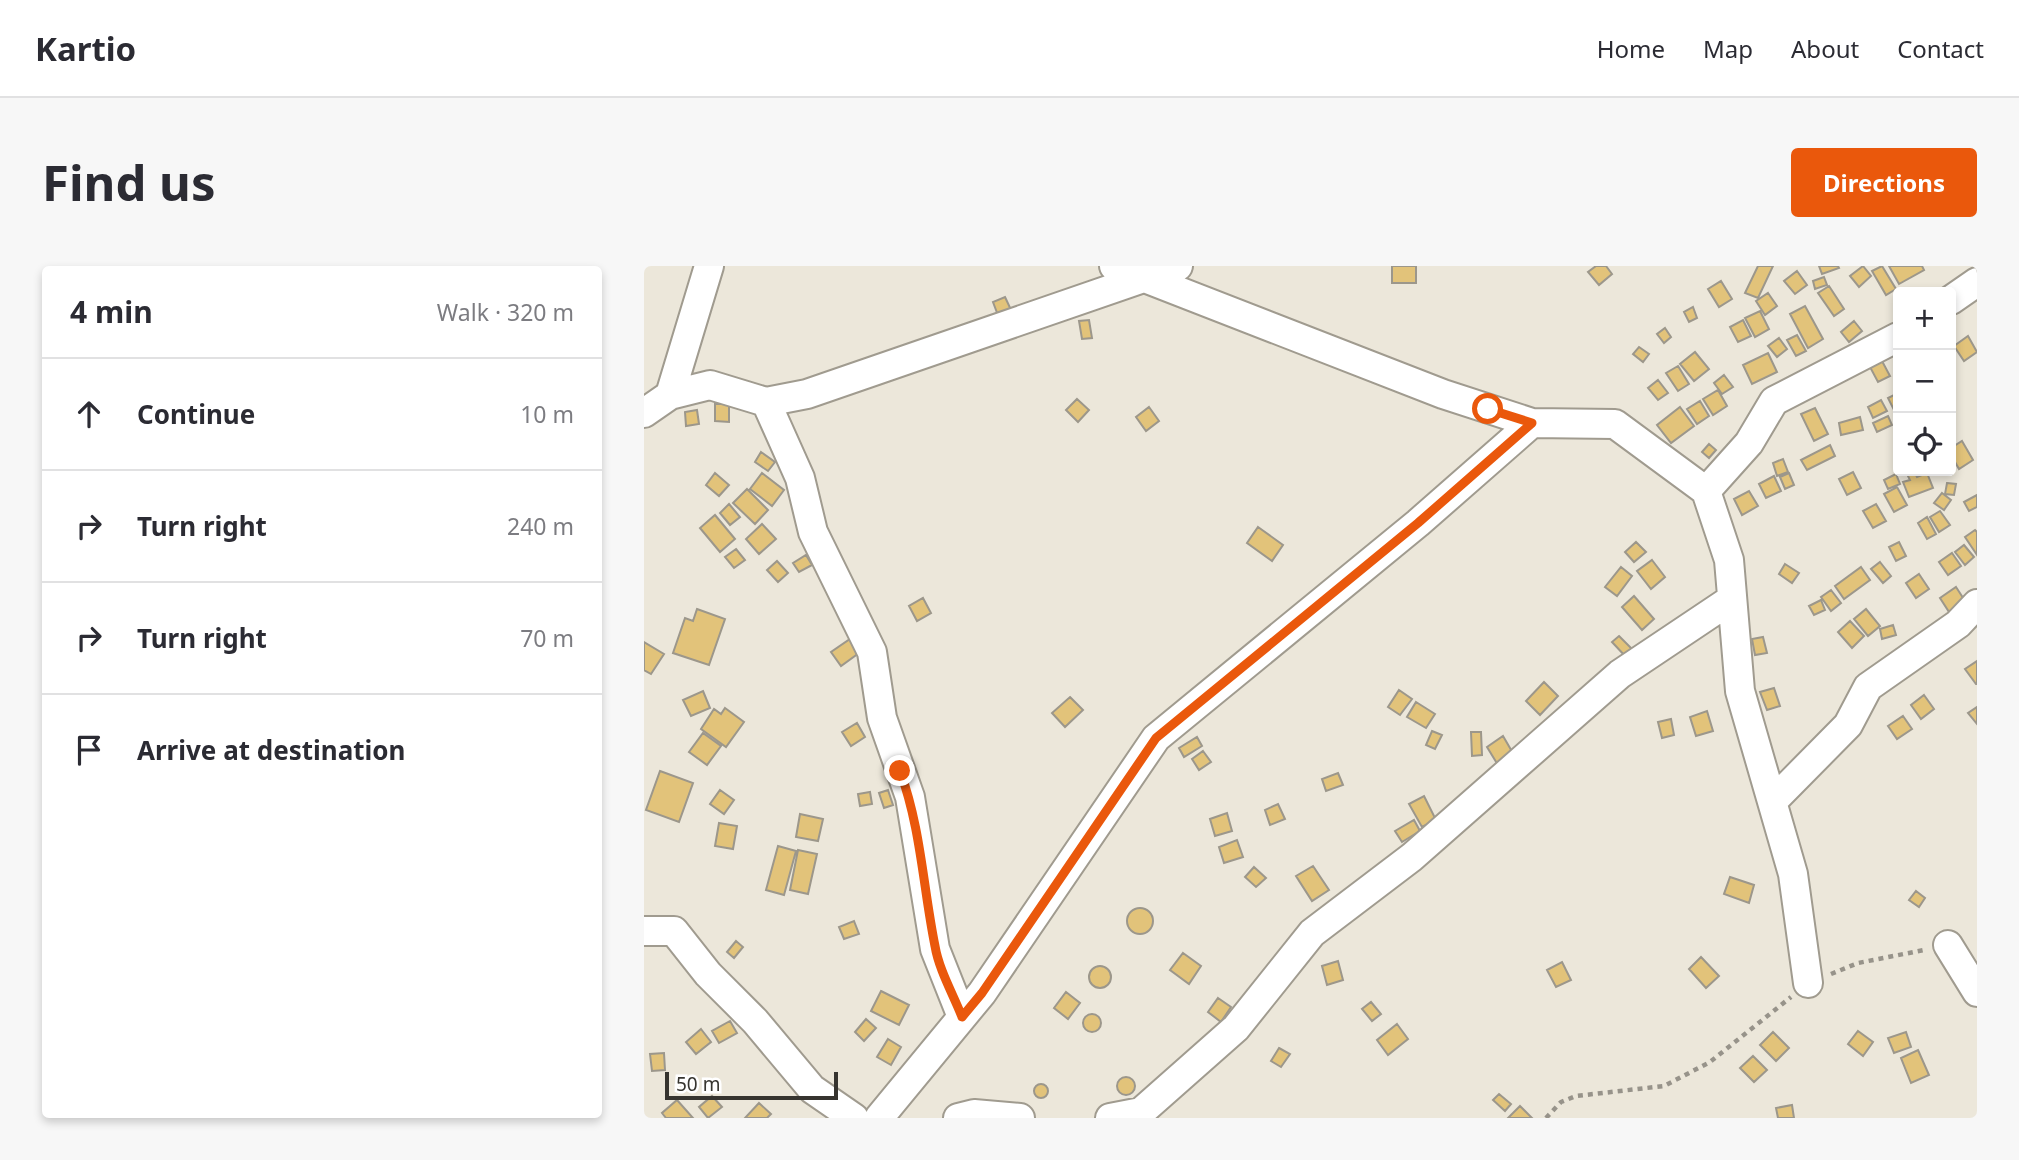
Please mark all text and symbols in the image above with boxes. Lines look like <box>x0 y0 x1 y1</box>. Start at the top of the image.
text: Kartio <box>35 26 136 71</box>
text: Home <box>1597 32 1665 65</box>
text: Map <box>1703 32 1753 65</box>
text: About <box>1791 32 1859 65</box>
text: Contact <box>1897 32 1984 65</box>
button: Directions <box>1791 148 1977 217</box>
text: Find us <box>42 149 216 215</box>
map controls <box>1893 287 1956 476</box>
button: + <box>1893 287 1956 350</box>
text: 4 min <box>70 291 153 332</box>
text: Walk · 320 m <box>437 296 574 328</box>
button: − <box>1893 350 1956 413</box>
route start <box>1472 393 1503 424</box>
icon: ahead <box>70 395 108 433</box>
text: Continue <box>137 396 255 432</box>
text: 10 m <box>520 398 574 430</box>
button: locate <box>1893 413 1956 476</box>
icon: right <box>70 507 108 545</box>
text: Turn right <box>137 508 267 544</box>
text: 240 m <box>507 510 574 542</box>
icon: right <box>70 619 108 657</box>
text: Turn right <box>137 620 267 656</box>
text: 70 m <box>520 622 574 654</box>
icon: arrive <box>70 731 108 769</box>
text: Arrive at destination <box>137 732 406 768</box>
route end <box>884 755 915 786</box>
scale bar <box>665 1069 838 1101</box>
text: 50 m <box>676 1071 720 1097</box>

